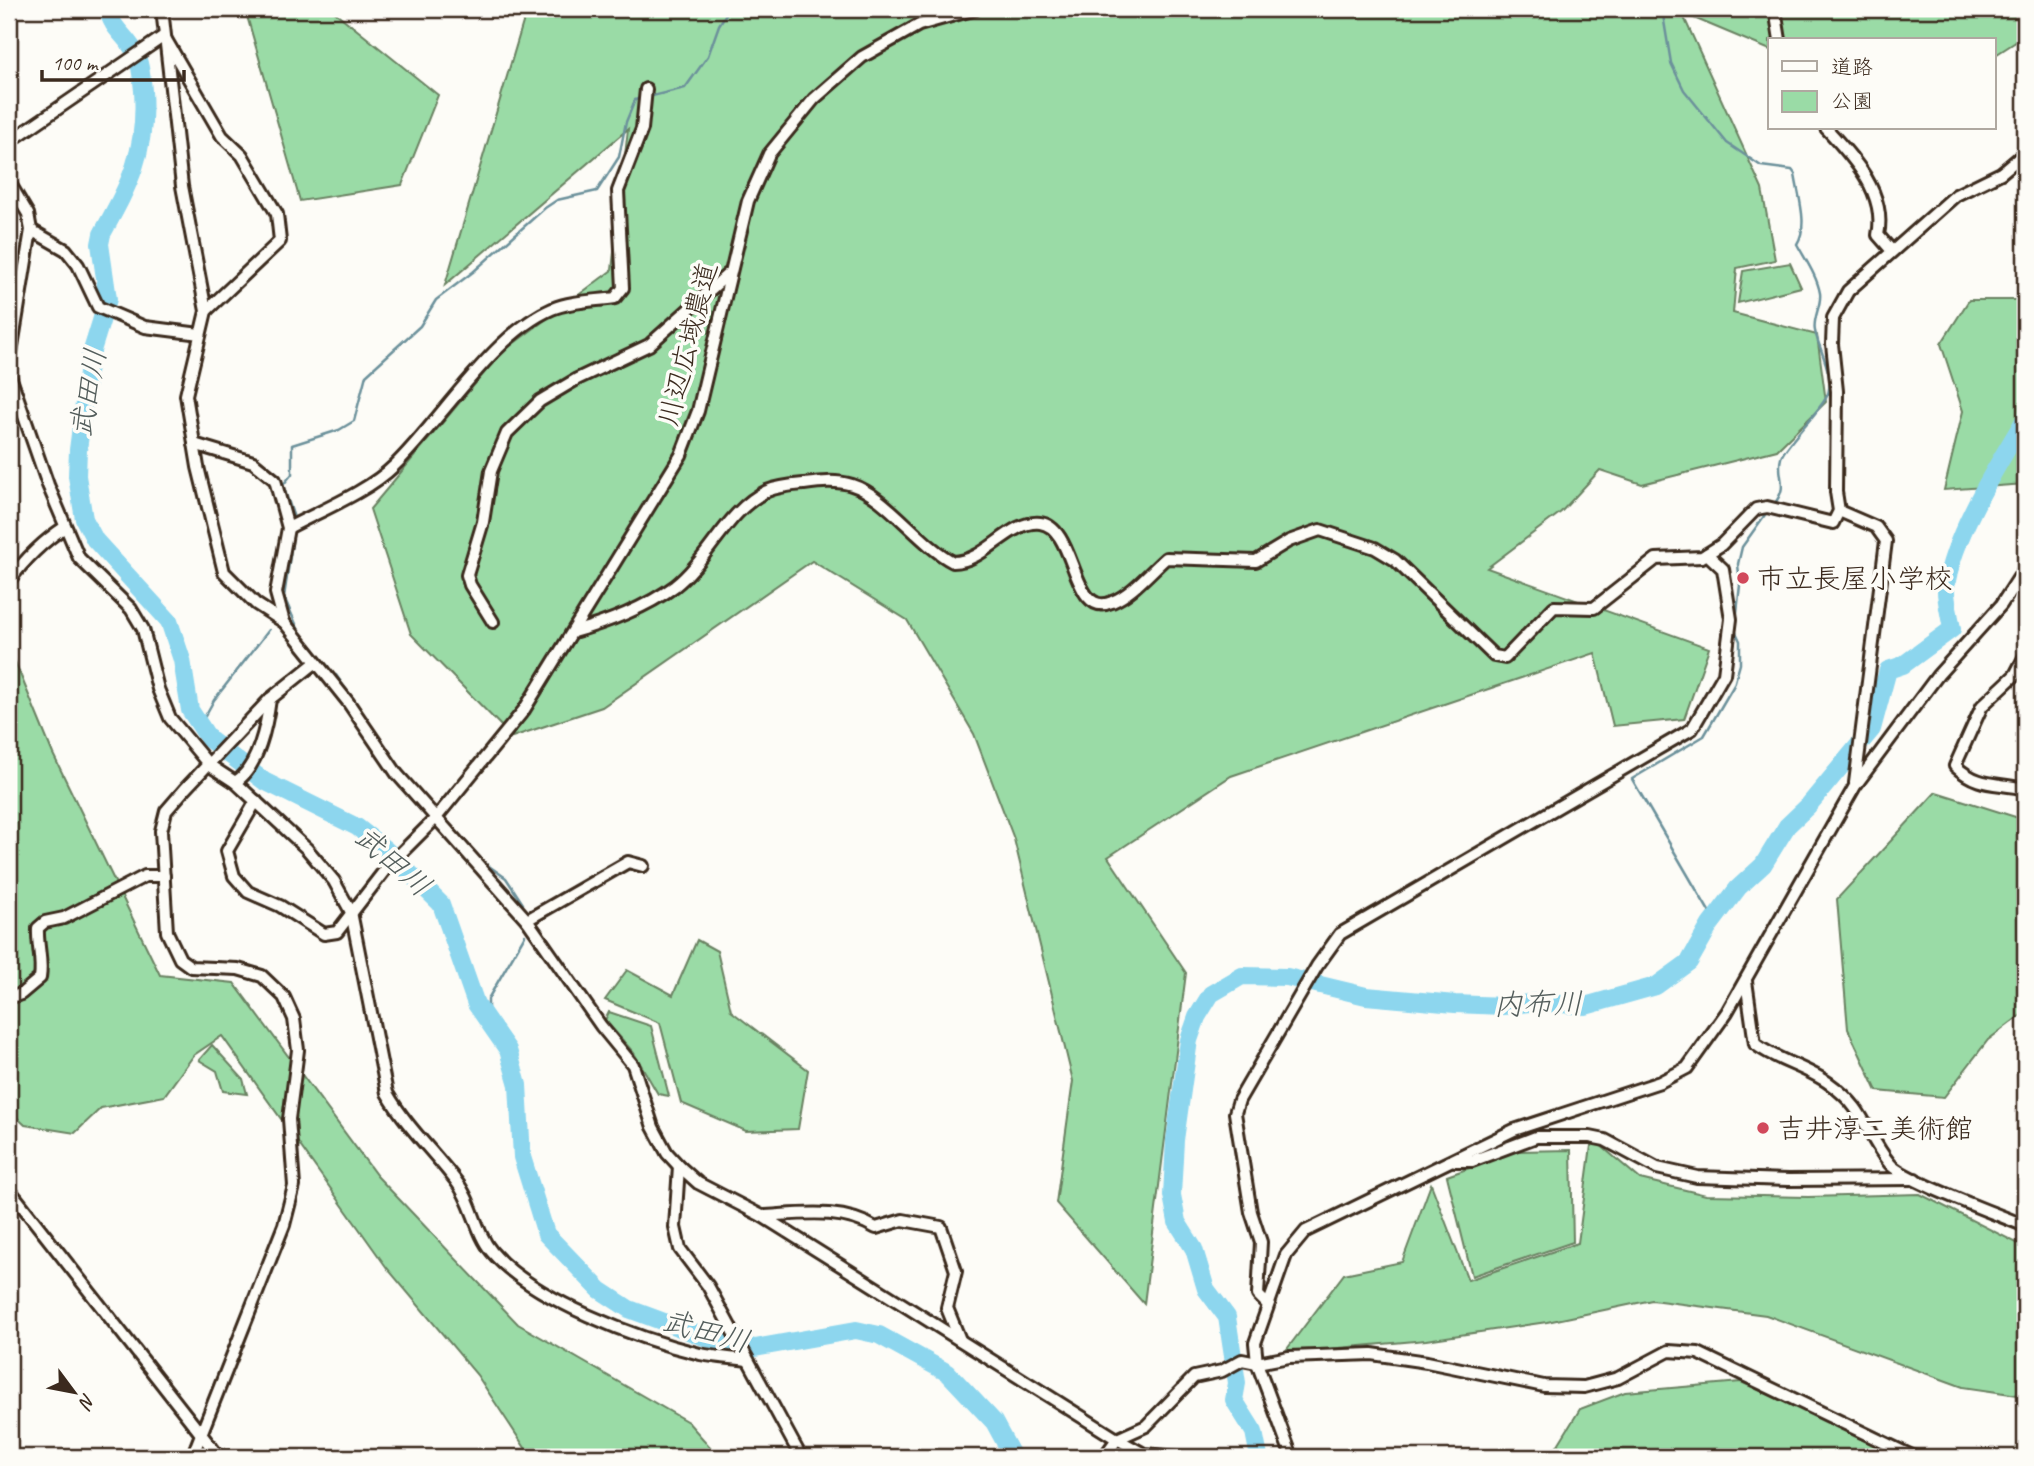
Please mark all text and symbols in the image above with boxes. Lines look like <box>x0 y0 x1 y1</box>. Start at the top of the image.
scale bar <box>42 38 184 82</box>
legend <box>1768 38 1996 130</box>
text: 100 m <box>52 50 99 76</box>
text: 道路 <box>1831 54 1873 80</box>
text: 公園 <box>1831 88 1873 114</box>
street label: 川辺広域農道 <box>650 258 725 430</box>
water label: 武田川 <box>61 345 115 441</box>
place label: 市立長屋小学校 <box>1757 561 1953 596</box>
marker: 市立長屋小学校 <box>1735 570 1751 586</box>
water label: 武田川 <box>347 817 439 905</box>
water label: 内布川 <box>1493 984 1583 1024</box>
place label: 吉井淳二美術館 <box>1777 1111 1973 1146</box>
marker: 吉井淳二美術館 <box>1755 1120 1771 1136</box>
water label: 武田川 <box>658 1301 754 1361</box>
north arrow <box>38 1358 108 1428</box>
text: N <box>73 1389 101 1415</box>

